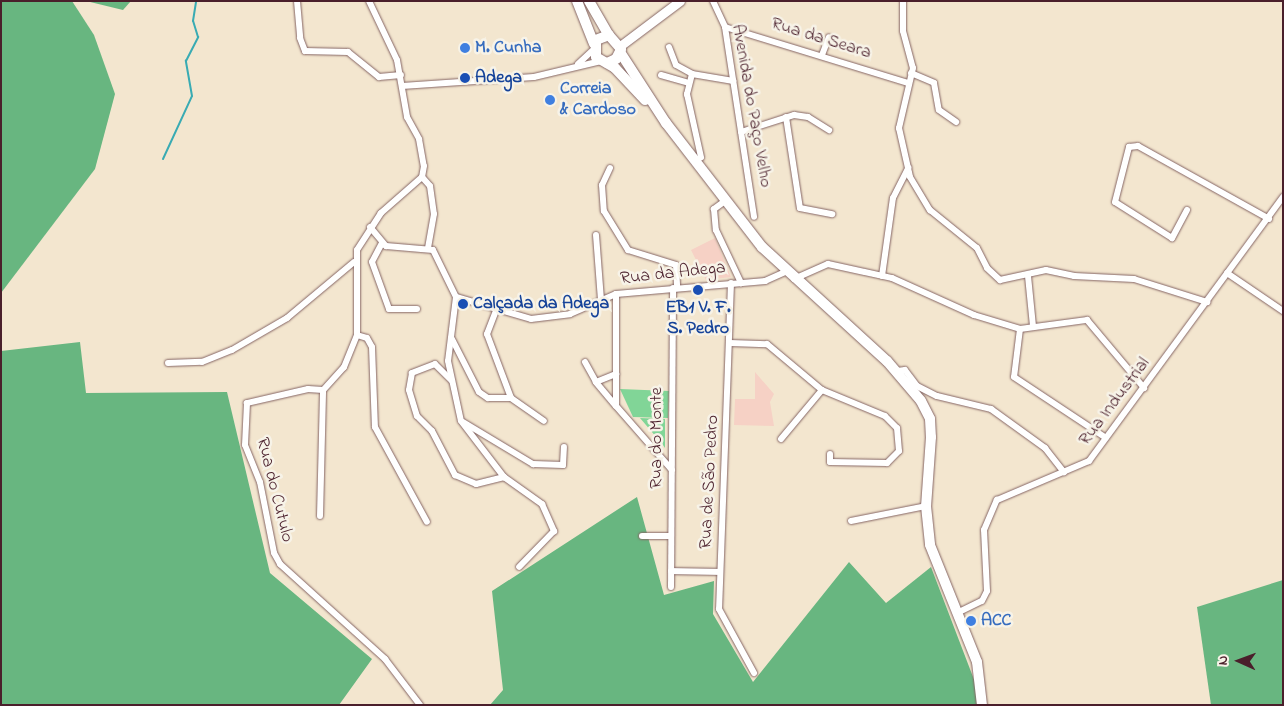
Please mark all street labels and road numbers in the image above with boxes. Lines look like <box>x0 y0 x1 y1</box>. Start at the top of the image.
street label: Rua da Seara <box>768 14 874 64</box>
street label: Avenida do Paço Velho <box>726 23 776 189</box>
street label: Rua da Adega <box>619 258 727 290</box>
street label: Rua Industrial <box>1075 354 1155 450</box>
street label: Rua do Monte <box>646 387 668 489</box>
street label: Rua de São Pedro <box>696 414 724 550</box>
street label: Rua do Cutulo <box>251 435 297 545</box>

